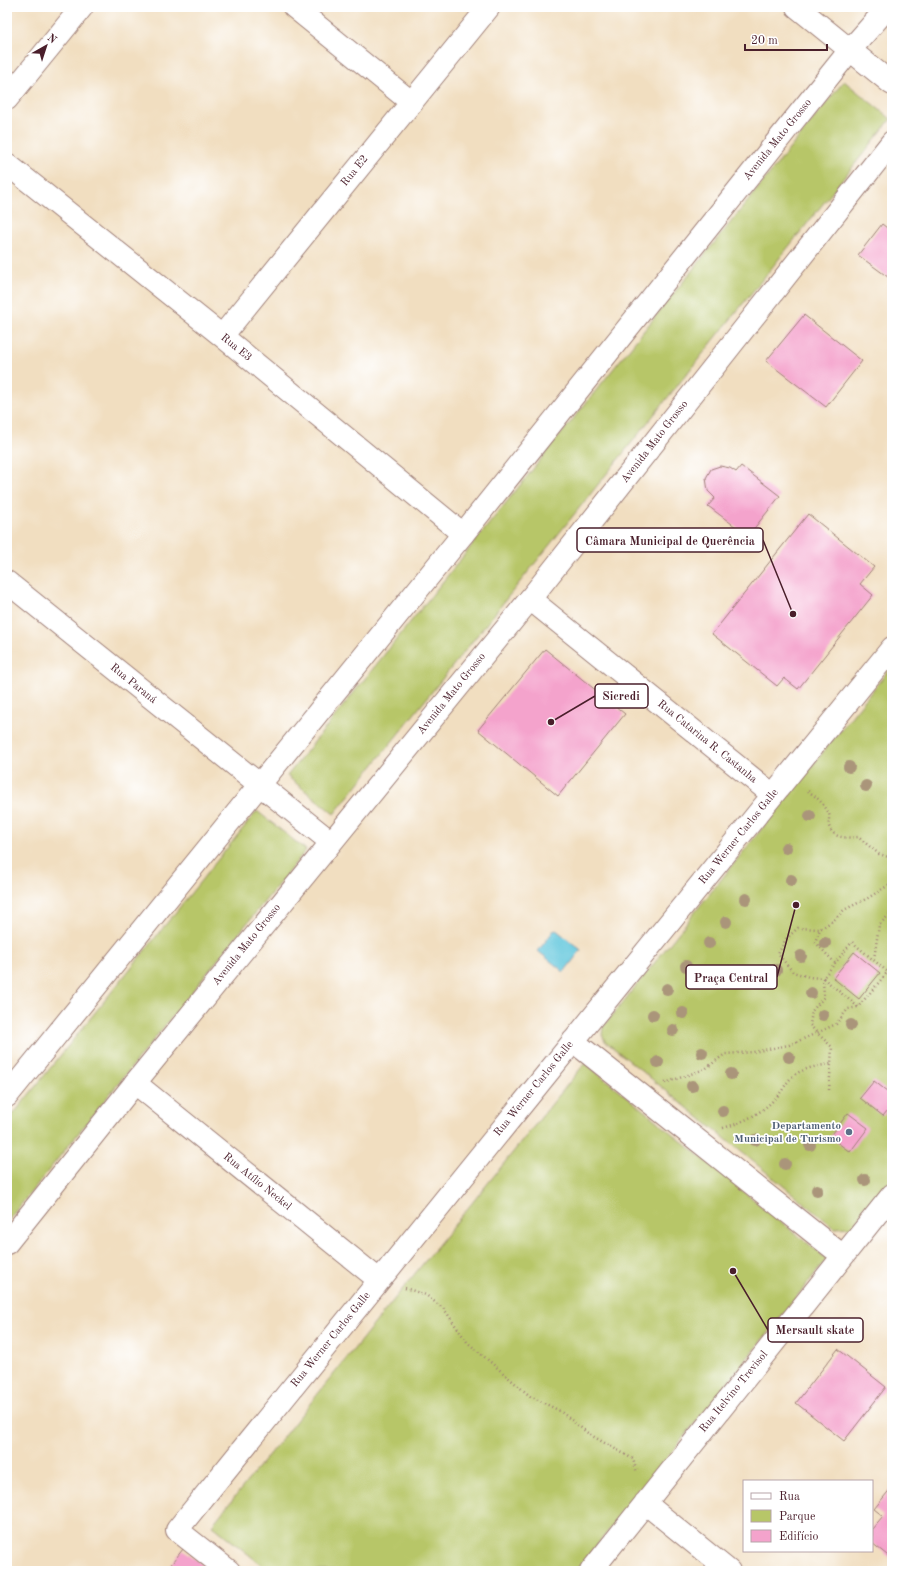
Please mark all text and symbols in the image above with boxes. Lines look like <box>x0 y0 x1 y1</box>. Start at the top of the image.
north arrow <box>26 26 66 66</box>
scale bar <box>745 26 827 52</box>
text: N <box>45 32 59 47</box>
text: 20 m <box>751 35 778 47</box>
street label: Avenida Mato Grosso <box>742 97 814 183</box>
street label: Rua E2 <box>339 153 371 189</box>
street label: Rua E3 <box>218 332 254 364</box>
street label: Avenida Mato Grosso <box>620 399 690 485</box>
callout: Câmara Municipal de Querência <box>577 528 763 552</box>
text: Câmara Municipal de Querência <box>585 536 755 548</box>
street label: Avenida Mato Grosso <box>416 651 488 737</box>
street label: Rua Paraná <box>108 662 159 706</box>
callout: Sicredi <box>595 684 648 708</box>
text: Sicredi <box>602 691 640 703</box>
street label: Rua Catarina R. Castanha <box>655 699 759 786</box>
street label: Rua Werner Carlos Galle <box>697 787 781 887</box>
street label: Avenida Mato Grosso <box>211 902 283 988</box>
callout: Praça Central <box>686 965 777 989</box>
text: Praça Central <box>694 973 769 985</box>
street label: Rua Werner Carlos Galle <box>492 1039 576 1139</box>
place label: Departamento Municipal de Turismo <box>734 1121 841 1145</box>
marker: Departamento Municipal de Turismo <box>844 1127 854 1137</box>
street label: Rua Atílio Neckel <box>221 1151 293 1213</box>
street label: Rua Werner Carlos Galle <box>289 1290 373 1390</box>
callout: Mersault skate <box>768 1318 863 1342</box>
text: Mersault skate <box>776 1325 855 1337</box>
street label: Rua Itelvino Trevisol <box>698 1349 770 1435</box>
legend <box>743 1480 873 1552</box>
text: Rua <box>779 1491 800 1503</box>
text: Parque <box>779 1511 816 1523</box>
text: Edifício <box>779 1531 818 1543</box>

